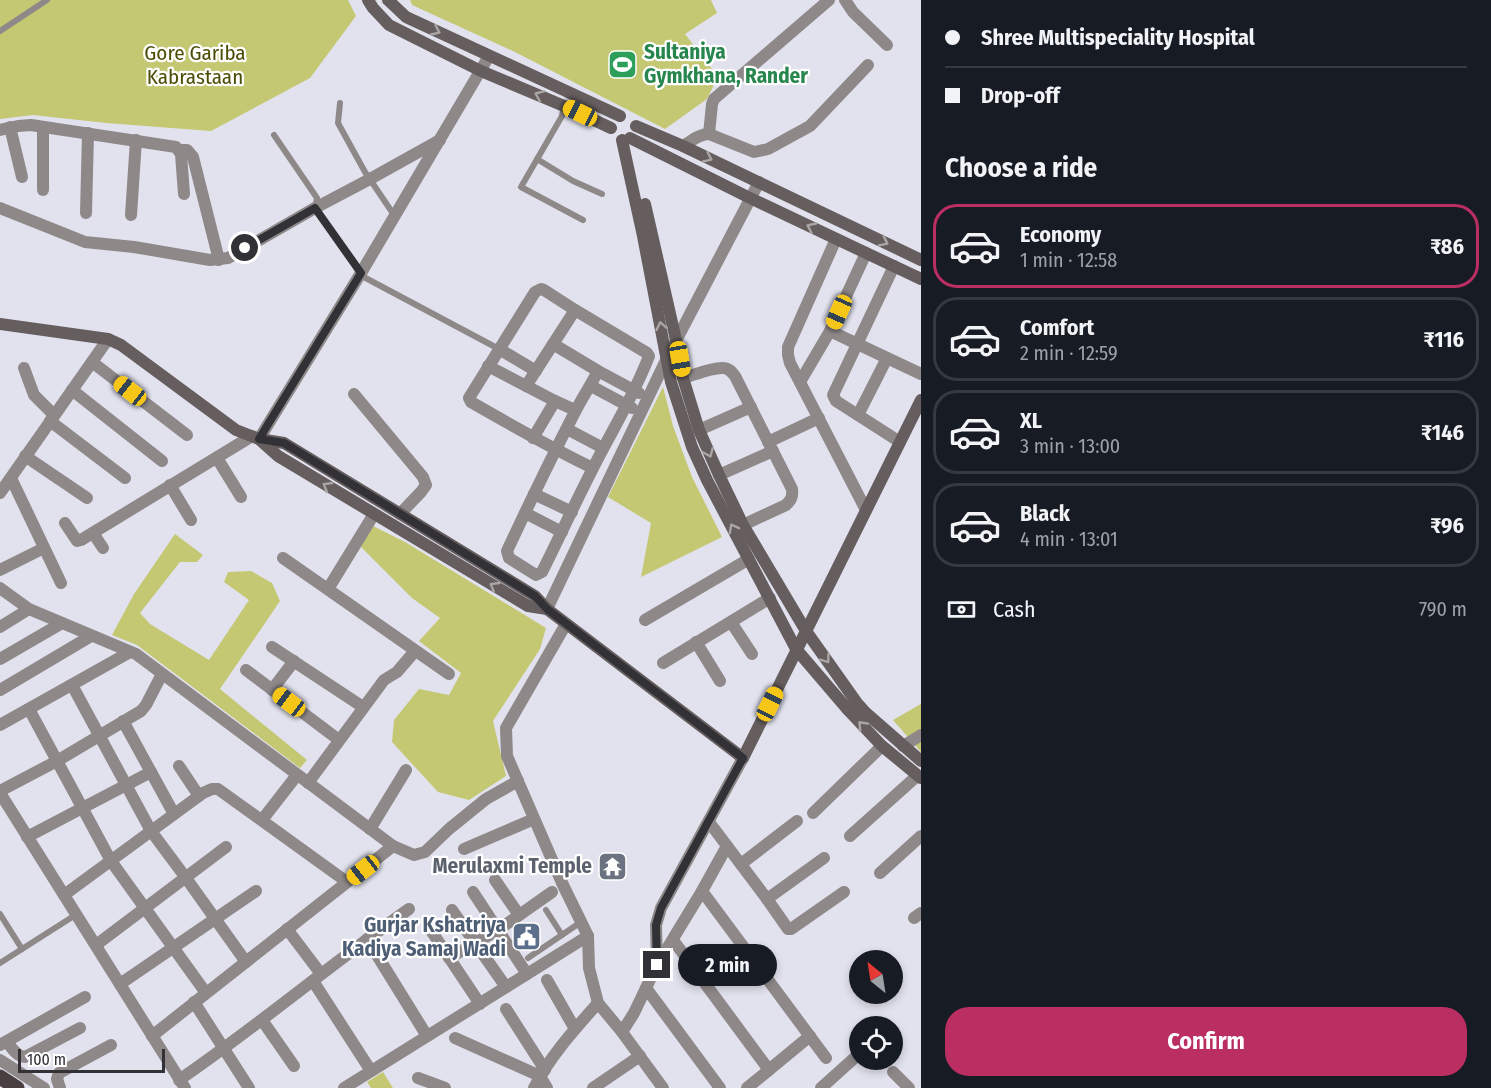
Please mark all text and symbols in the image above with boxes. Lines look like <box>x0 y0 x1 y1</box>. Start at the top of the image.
one-way arrow <box>430 24 441 35</box>
text: Shree Multispeciality Hospital <box>981 24 1255 51</box>
place label: Sultaniya Gymkhana, Rander <box>644 39 808 89</box>
park label: Gore Gariba Kabrastaan <box>144 40 246 90</box>
sports icon: Sultaniya Gymkhana, Rander <box>607 48 639 80</box>
text: Drop-off <box>981 82 1060 109</box>
one-way arrow <box>534 90 545 102</box>
car <box>560 97 600 129</box>
one-way arrow <box>702 150 713 162</box>
text: Choose a ride <box>945 152 1097 184</box>
icon: car <box>948 219 1002 273</box>
text: Economy <box>1020 221 1101 248</box>
one-way arrow <box>807 222 818 234</box>
text: ₹86 <box>1430 233 1464 260</box>
route start <box>231 234 258 261</box>
one-way arrow <box>878 235 889 246</box>
text: 1 min · 12:58 <box>1020 248 1117 272</box>
car <box>823 292 855 332</box>
icon: car <box>948 312 1002 366</box>
text: Comfort <box>1020 314 1094 341</box>
one-way arrow <box>655 321 668 331</box>
text: ₹116 <box>1424 326 1464 353</box>
car <box>668 340 692 378</box>
text: 2 min · 12:59 <box>1020 341 1118 365</box>
car <box>110 373 150 409</box>
icon: car <box>948 405 1002 459</box>
text: XL <box>1020 407 1042 434</box>
text: ₹146 <box>1421 419 1464 446</box>
text: 3 min · 13:00 <box>1020 434 1120 458</box>
one-way arrow <box>702 447 714 458</box>
one-way arrow <box>323 481 333 493</box>
icon: car <box>948 498 1002 552</box>
text: Black <box>1020 500 1070 527</box>
text: ₹96 <box>1430 512 1464 539</box>
one-way arrow <box>729 524 740 534</box>
text: 4 min · 13:01 <box>1020 527 1118 551</box>
one-way arrow <box>490 582 500 594</box>
icon: cash <box>945 593 978 626</box>
text: Cash <box>993 596 1036 623</box>
text: 790 m <box>1419 597 1467 621</box>
one-way arrow <box>818 653 829 664</box>
car <box>269 684 309 720</box>
car <box>754 684 786 724</box>
one-way arrow <box>859 721 870 732</box>
temple icon: Merulaxmi Temple <box>597 850 629 882</box>
car <box>343 852 383 888</box>
place label: Merulaxmi Temple <box>432 853 592 879</box>
place label: Gurjar Kshatriya Kadiya Samaj Wadi <box>342 912 506 962</box>
public building icon: Gurjar Kshatriya Kadiya Samaj Wadi <box>511 921 543 953</box>
callout: 2 min <box>678 944 777 986</box>
north arrow <box>849 950 903 1004</box>
map controls <box>849 950 903 1070</box>
route end <box>643 951 670 978</box>
text: 2 min <box>705 953 750 977</box>
button: Confirm <box>945 1007 1467 1076</box>
button: locate <box>849 1016 903 1070</box>
scale bar <box>18 1046 165 1074</box>
text: 100 m <box>27 1050 66 1069</box>

